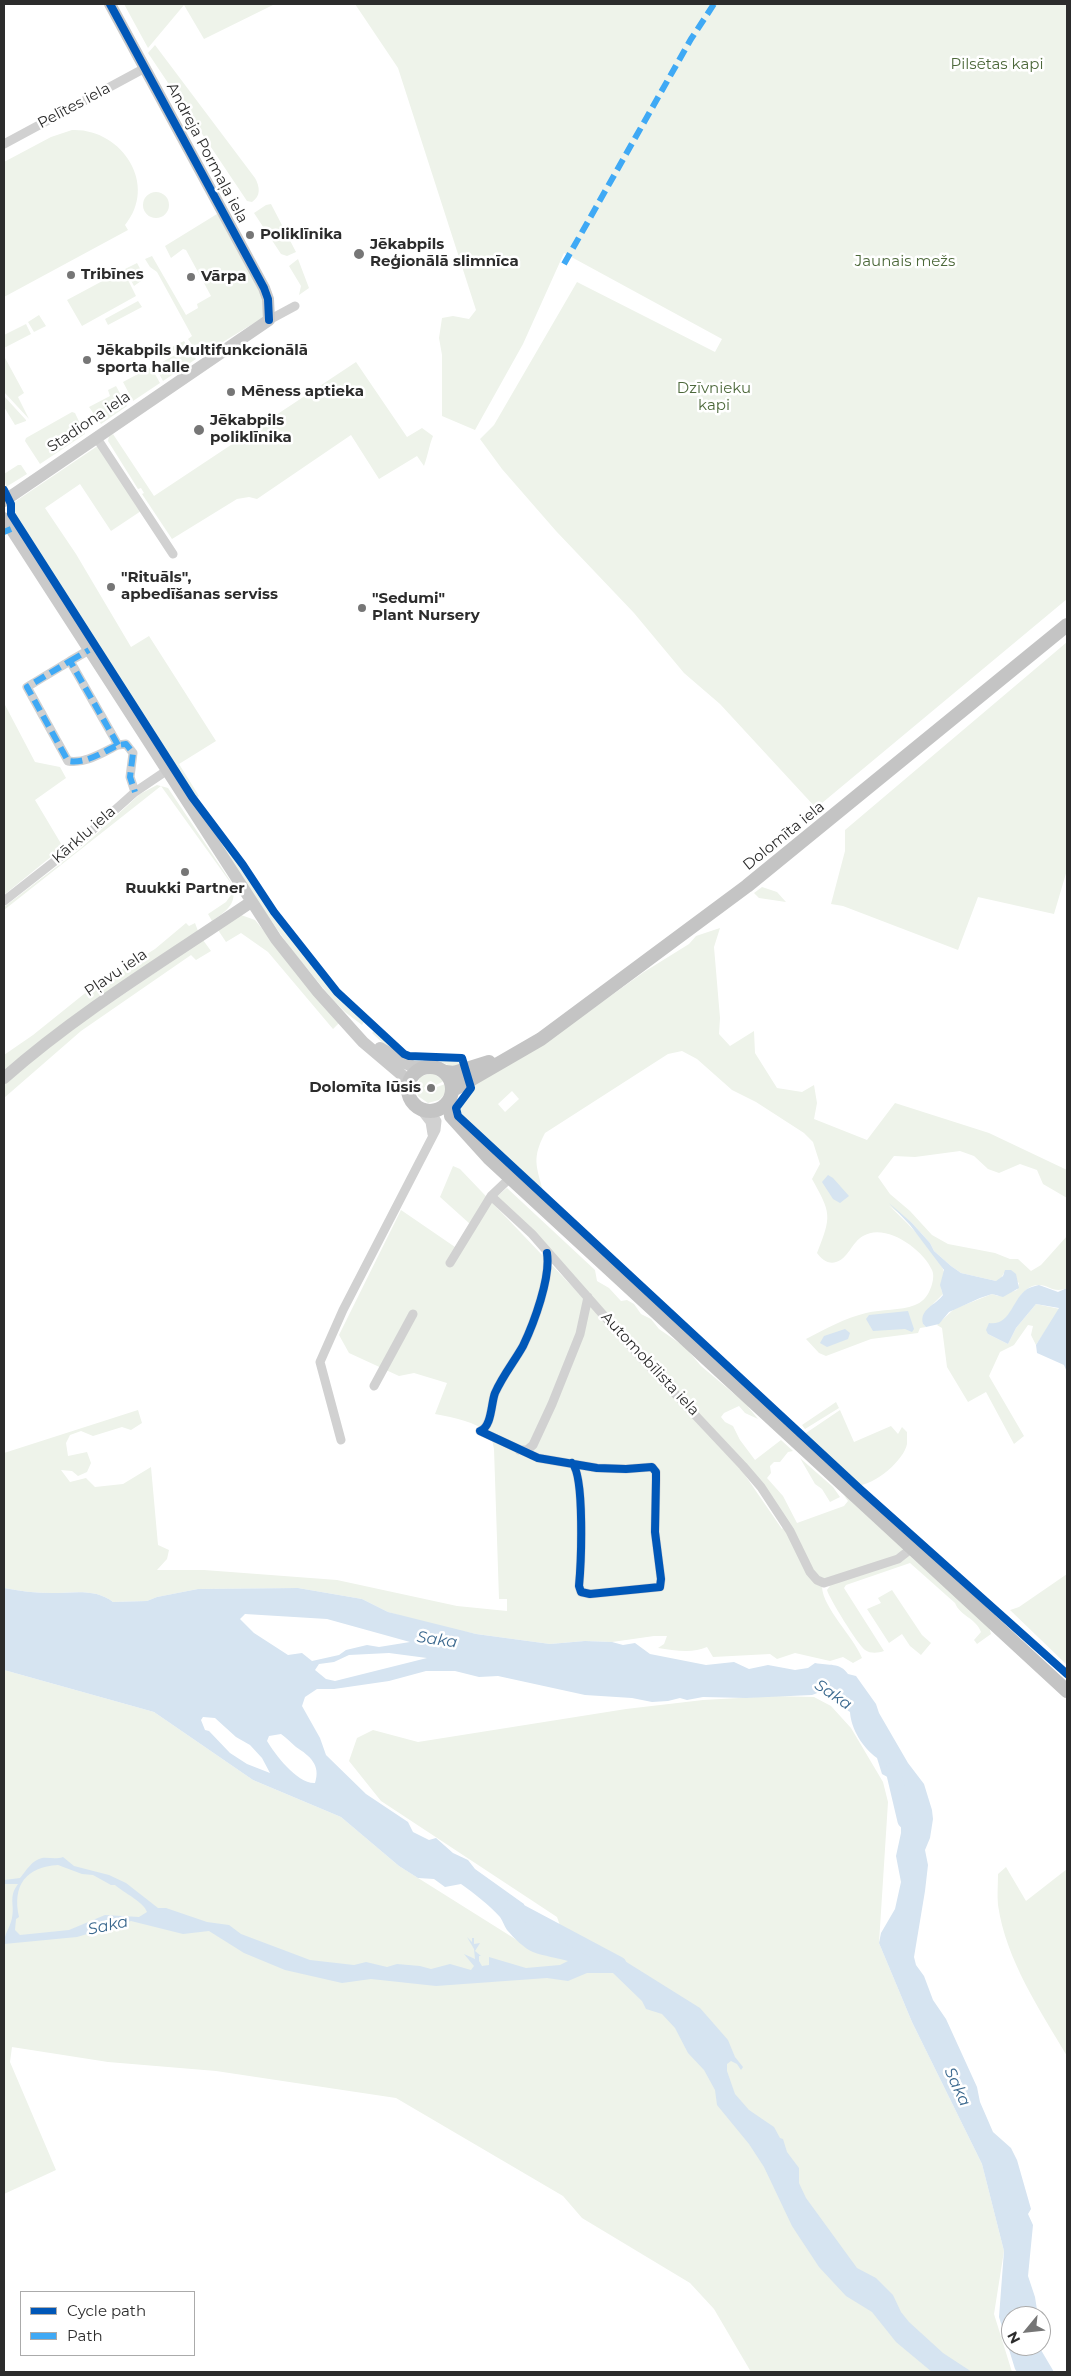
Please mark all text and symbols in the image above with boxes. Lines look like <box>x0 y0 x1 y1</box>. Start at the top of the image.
park label: Pilsētas kapi <box>951 56 1043 74</box>
street label: Pelītes iela <box>35 79 113 133</box>
street label: Andreja Pormaļa iela <box>162 80 252 226</box>
place label: Poliklīnika <box>260 226 342 244</box>
marker: Poliklīnika <box>244 229 256 241</box>
place label: Jēkabpils Reģionālā slimnīca <box>370 236 519 271</box>
marker: Jēkabpils Reģionālā slimnīca <box>352 247 366 261</box>
park label: Jaunais mežs <box>855 253 955 271</box>
place label: Tribīnes <box>81 266 144 284</box>
place label: Vārpa <box>201 268 246 286</box>
marker: Tribīnes <box>65 269 77 281</box>
marker: Vārpa <box>185 271 197 283</box>
place label: Jēkabpils Multifunkcionālā sporta halle <box>97 342 308 377</box>
marker: Jēkabpils Multifunkcionālā sporta halle <box>81 354 93 366</box>
park label: Dzīvnieku kapi <box>677 380 751 415</box>
place label: Mēness aptieka <box>241 383 364 401</box>
marker: Mēness aptieka <box>225 386 237 398</box>
street label: Stadiona iela <box>44 388 134 456</box>
place label: Jēkabpils poliklīnika <box>210 412 292 447</box>
marker: Jēkabpils poliklīnika <box>192 423 206 437</box>
place label: "Rituāls", apbedīšanas serviss <box>121 569 278 604</box>
marker: "Rituāls", apbedīšanas serviss <box>105 581 117 593</box>
place label: "Sedumi" Plant Nursery <box>372 590 480 625</box>
marker: "Sedumi" Plant Nursery <box>356 602 368 614</box>
street label: Dolomīta iela <box>740 798 828 874</box>
street label: Kārklu iela <box>49 803 119 867</box>
marker: Ruukki Partner <box>179 866 191 878</box>
place label: Ruukki Partner <box>125 880 245 898</box>
street label: Pļavu iela <box>81 946 151 1000</box>
place label: Dolomīta lūsis <box>309 1079 421 1097</box>
marker: Dolomīta lūsis <box>425 1082 437 1094</box>
street label: Automobīlista iela <box>597 1308 703 1420</box>
water label: Saka <box>416 1628 458 1652</box>
water label: Saka <box>811 1676 855 1714</box>
water label: Saka <box>86 1912 130 1940</box>
water label: Saka <box>940 2064 974 2110</box>
legend <box>20 2291 195 2356</box>
text: Cycle path <box>67 2301 146 2320</box>
north arrow <box>1001 2306 1051 2356</box>
text: Path <box>67 2326 103 2345</box>
text: N <box>1003 2328 1024 2347</box>

